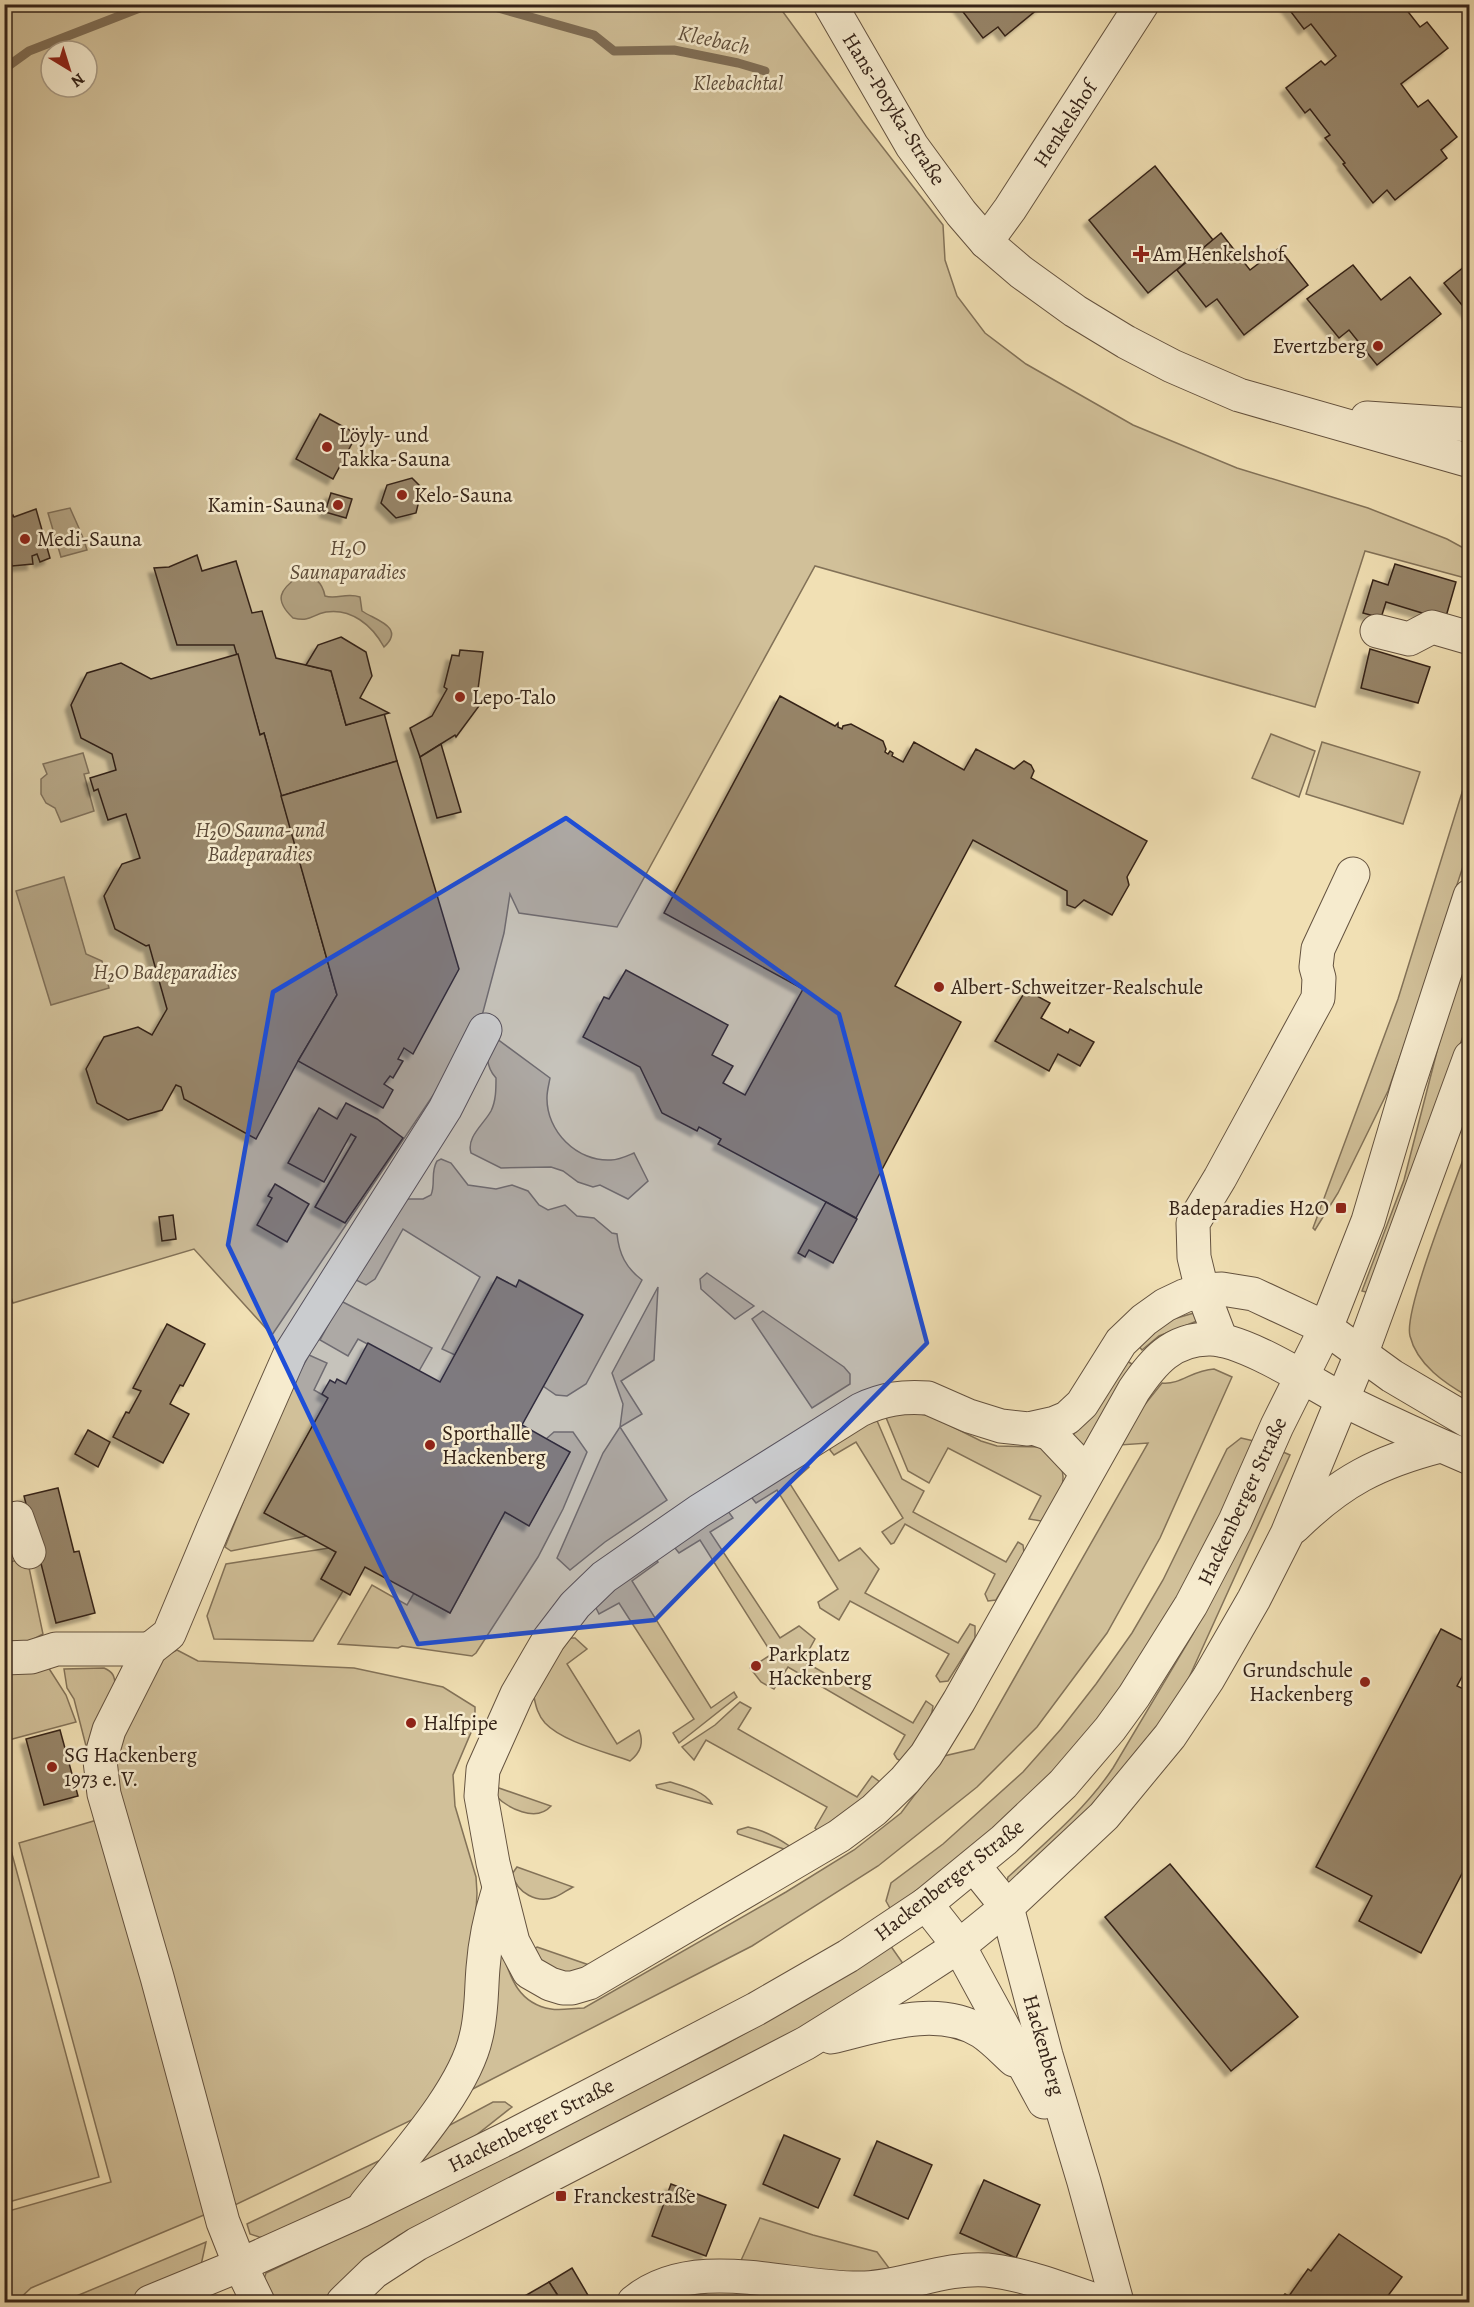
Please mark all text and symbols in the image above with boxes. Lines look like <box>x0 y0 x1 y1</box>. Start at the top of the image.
water label: Kleebach <box>675 18 753 62</box>
street label: Hans-Potyka-Straße <box>836 27 952 191</box>
north arrow <box>39 39 99 99</box>
text: N <box>66 68 89 93</box>
park label: Kleebachtal <box>693 69 784 97</box>
street label: Henkelshof <box>1027 73 1105 173</box>
place label: Am Henkelshof <box>1152 240 1287 268</box>
marker: Am Henkelshof <box>1134 247 1148 261</box>
place label: Evertzberg <box>1273 332 1366 360</box>
marker: Evertzberg <box>1371 339 1385 353</box>
place label: Löyly- und Takka-Sauna <box>339 421 451 473</box>
marker: Löyly- und Takka-Sauna <box>320 440 334 454</box>
place label: Kelo-Sauna <box>414 481 513 509</box>
marker: Kelo-Sauna <box>395 488 409 502</box>
place label: Kamin-Sauna <box>207 491 326 519</box>
marker: Kamin-Sauna <box>331 498 345 512</box>
place label: Medi-Sauna <box>37 525 142 553</box>
marker: Medi-Sauna <box>18 532 32 546</box>
park label: H₂O Saunaparadies <box>290 534 406 586</box>
place label: Lepo-Talo <box>472 683 556 711</box>
marker: Lepo-Talo <box>453 690 467 704</box>
park label: H₂O Sauna- und Badeparadies <box>195 816 325 868</box>
park label: H₂O Badeparadies <box>93 958 237 986</box>
place label: Albert-Schweitzer-Realschule <box>950 973 1203 1001</box>
marker: Albert-Schweitzer-Realschule <box>932 980 946 994</box>
place label: Badeparadies H2O <box>1168 1194 1329 1222</box>
marker: Badeparadies H2O <box>1334 1201 1348 1215</box>
street label: Hackenberger Straße <box>1191 1412 1293 1590</box>
place label: Sporthalle Hackenberg <box>442 1419 546 1471</box>
marker: Sporthalle Hackenberg <box>423 1438 437 1452</box>
place label: Parkplatz Hackenberg <box>768 1640 872 1692</box>
place label: Grundschule Hackenberg <box>1243 1656 1353 1708</box>
marker: Parkplatz Hackenberg <box>749 1659 763 1673</box>
marker: Grundschule Hackenberg <box>1358 1675 1372 1689</box>
place label: Halfpipe <box>423 1709 498 1737</box>
marker: Halfpipe <box>404 1716 418 1730</box>
place label: SG Hackenberg 1973 e. V. <box>64 1741 197 1793</box>
marker: SG Hackenberg 1973 e. V. <box>45 1760 59 1774</box>
street label: Hackenberger Straße <box>868 1813 1030 1947</box>
street label: Hackenberg <box>1016 1991 1072 2099</box>
street label: Hackenberger Straße <box>443 2071 619 2179</box>
place label: Franckestraße <box>573 2182 696 2210</box>
marker: Franckestraße <box>554 2189 568 2203</box>

